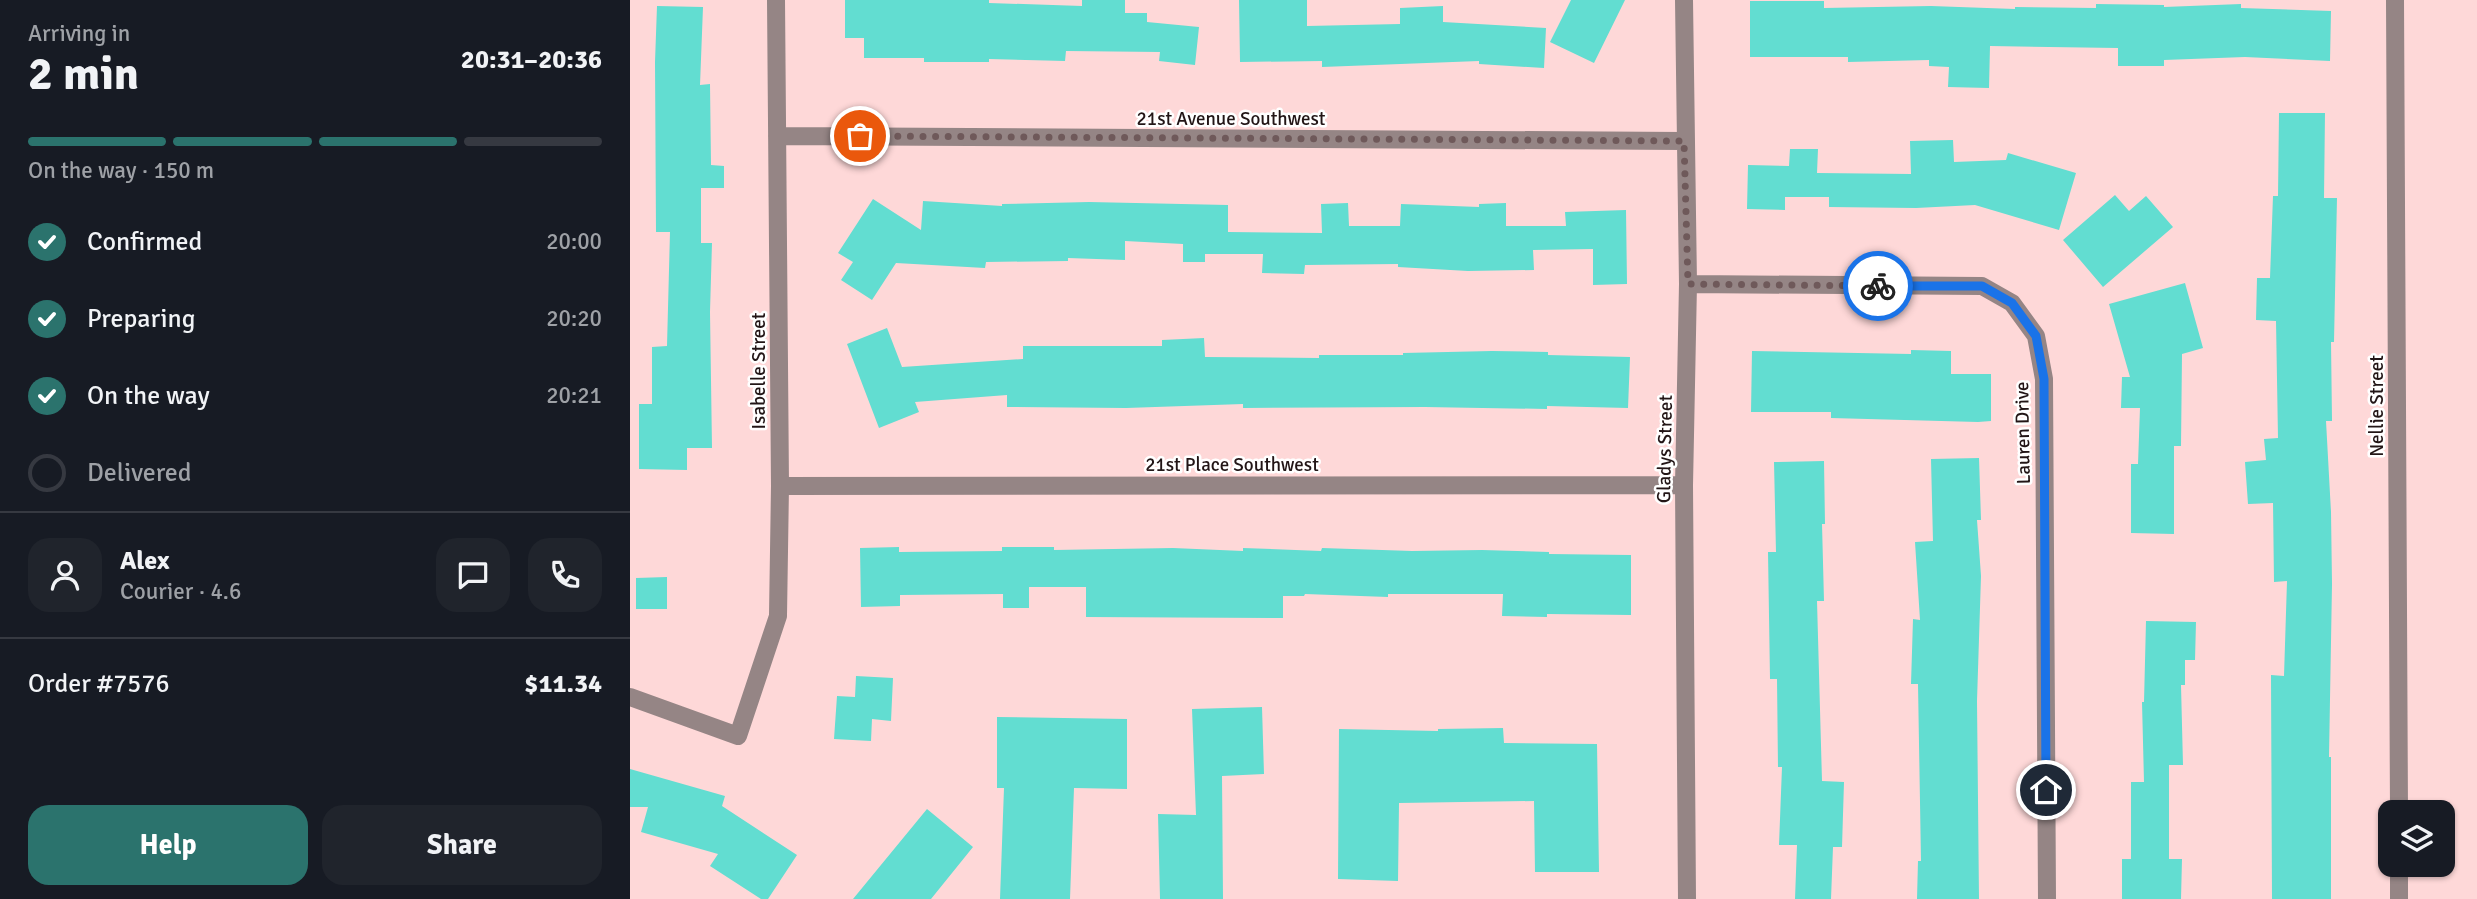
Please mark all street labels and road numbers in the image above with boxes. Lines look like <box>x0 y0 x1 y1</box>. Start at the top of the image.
street label: 21st Avenue Southwest <box>1137 107 1326 131</box>
street label: Isabelle Street <box>747 312 771 430</box>
street label: Nellie Street <box>2365 355 2389 457</box>
street label: Lauren Drive <box>2010 381 2036 485</box>
street label: Gladys Street <box>1652 394 1678 503</box>
street label: 21st Place Southwest <box>1145 453 1319 477</box>

